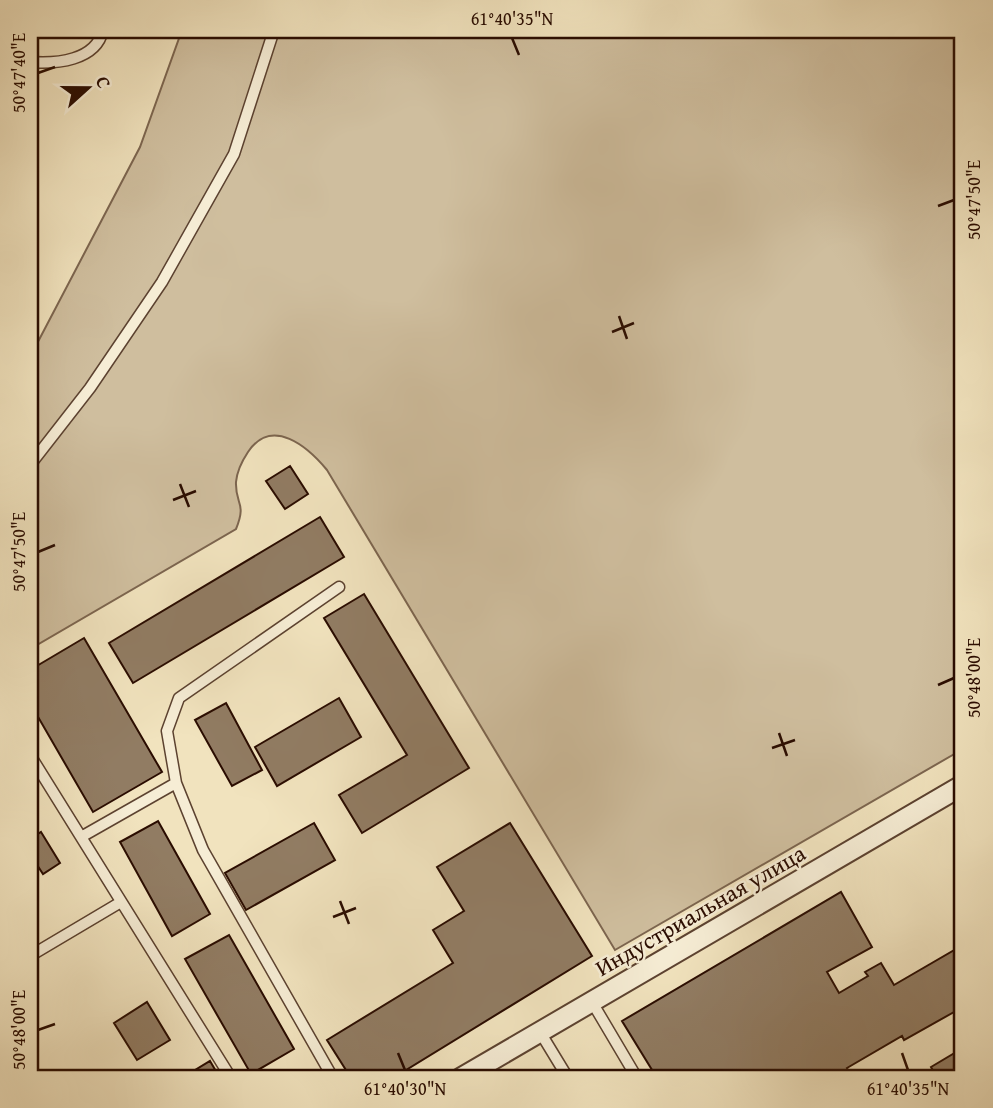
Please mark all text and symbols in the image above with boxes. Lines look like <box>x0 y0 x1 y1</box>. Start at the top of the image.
text: 61°40'35"N <box>471 5 554 32</box>
text: 50°47'40"E <box>5 33 32 113</box>
north arrow <box>52 52 122 122</box>
text: С <box>89 72 119 92</box>
text: 50°47'50"E <box>960 160 987 240</box>
text: 50°47'50"E <box>5 512 32 592</box>
text: 50°48'00"E <box>960 638 987 718</box>
street label: Индустриальная улица <box>589 836 811 984</box>
text: 50°48'00"E <box>5 990 32 1070</box>
text: 61°40'30"N <box>364 1075 447 1102</box>
text: 61°40'35"N <box>867 1075 950 1102</box>

